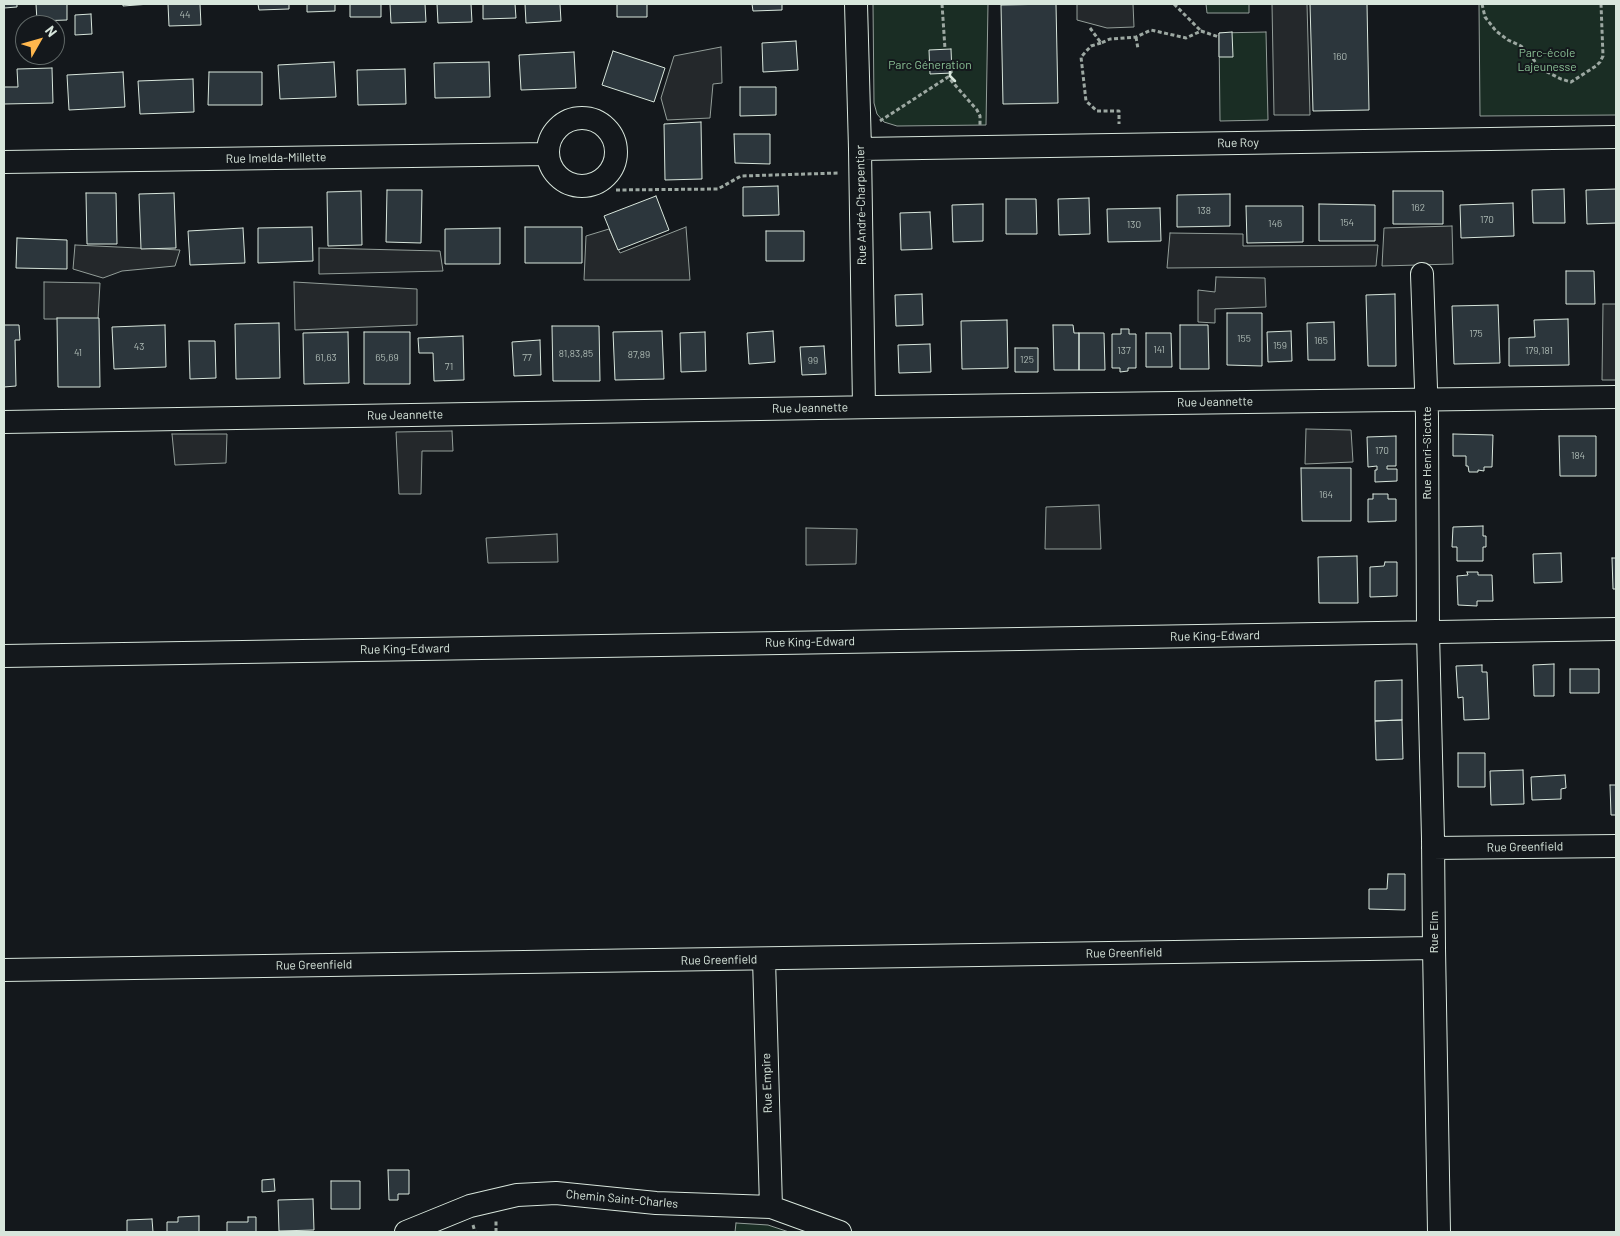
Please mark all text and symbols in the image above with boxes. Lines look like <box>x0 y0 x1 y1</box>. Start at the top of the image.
house number: 44 <box>179 9 191 21</box>
north arrow <box>15 15 65 65</box>
text: N <box>42 22 61 40</box>
park label: Parc-école Lajeunesse <box>1517 46 1577 74</box>
house number: 160 <box>1333 51 1347 63</box>
park label: Parc Géneration <box>888 58 972 72</box>
street label: Rue Roy <box>1217 135 1259 151</box>
street label: Rue André-Charpentier <box>853 145 869 265</box>
street label: Rue Imelda-Millette <box>226 150 326 166</box>
house number: 162 <box>1411 202 1425 214</box>
house number: 138 <box>1197 205 1211 217</box>
house number: 170 <box>1480 214 1494 226</box>
house number: 154 <box>1340 217 1354 229</box>
house number: 146 <box>1268 218 1282 230</box>
house number: 130 <box>1127 219 1141 231</box>
house number: 175 <box>1469 328 1483 340</box>
house number: 155 <box>1237 333 1251 345</box>
house number: 165 <box>1314 335 1328 347</box>
house number: 159 <box>1273 340 1287 352</box>
house number: 43 <box>134 341 144 353</box>
house number: 141 <box>1153 344 1165 356</box>
house number: 137 <box>1117 345 1131 357</box>
house number: 179,181 <box>1525 345 1553 357</box>
house number: 41 <box>74 347 82 359</box>
house number: 81,83,85 <box>559 348 593 360</box>
house number: 87,89 <box>628 349 650 361</box>
house number: 61,63 <box>315 352 337 364</box>
house number: 65,69 <box>375 352 399 364</box>
house number: 77 <box>522 352 532 364</box>
house number: 125 <box>1020 354 1034 366</box>
house number: 99 <box>808 355 818 367</box>
house number: 71 <box>445 361 453 373</box>
street label: Rue Jeannette <box>1177 394 1253 410</box>
street label: Rue Jeannette <box>772 400 848 416</box>
street label: Rue Henri-Sicotte <box>1420 406 1434 500</box>
street label: Rue Jeannette <box>367 407 443 423</box>
house number: 170 <box>1375 445 1389 457</box>
house number: 184 <box>1571 450 1585 462</box>
house number: 164 <box>1319 489 1333 501</box>
street label: Rue King-Edward <box>1170 628 1260 644</box>
street label: Rue King-Edward <box>765 634 855 650</box>
street label: Rue King-Edward <box>360 641 450 657</box>
street label: Rue Greenfield <box>1487 839 1563 855</box>
street label: Rue Elm <box>1427 911 1441 953</box>
street label: Rue Greenfield <box>1086 945 1162 961</box>
street label: Rue Greenfield <box>681 952 757 968</box>
street label: Rue Greenfield <box>276 957 352 973</box>
street label: Rue Empire <box>759 1053 775 1113</box>
street label: Chemin Saint-Charles <box>565 1187 679 1211</box>

